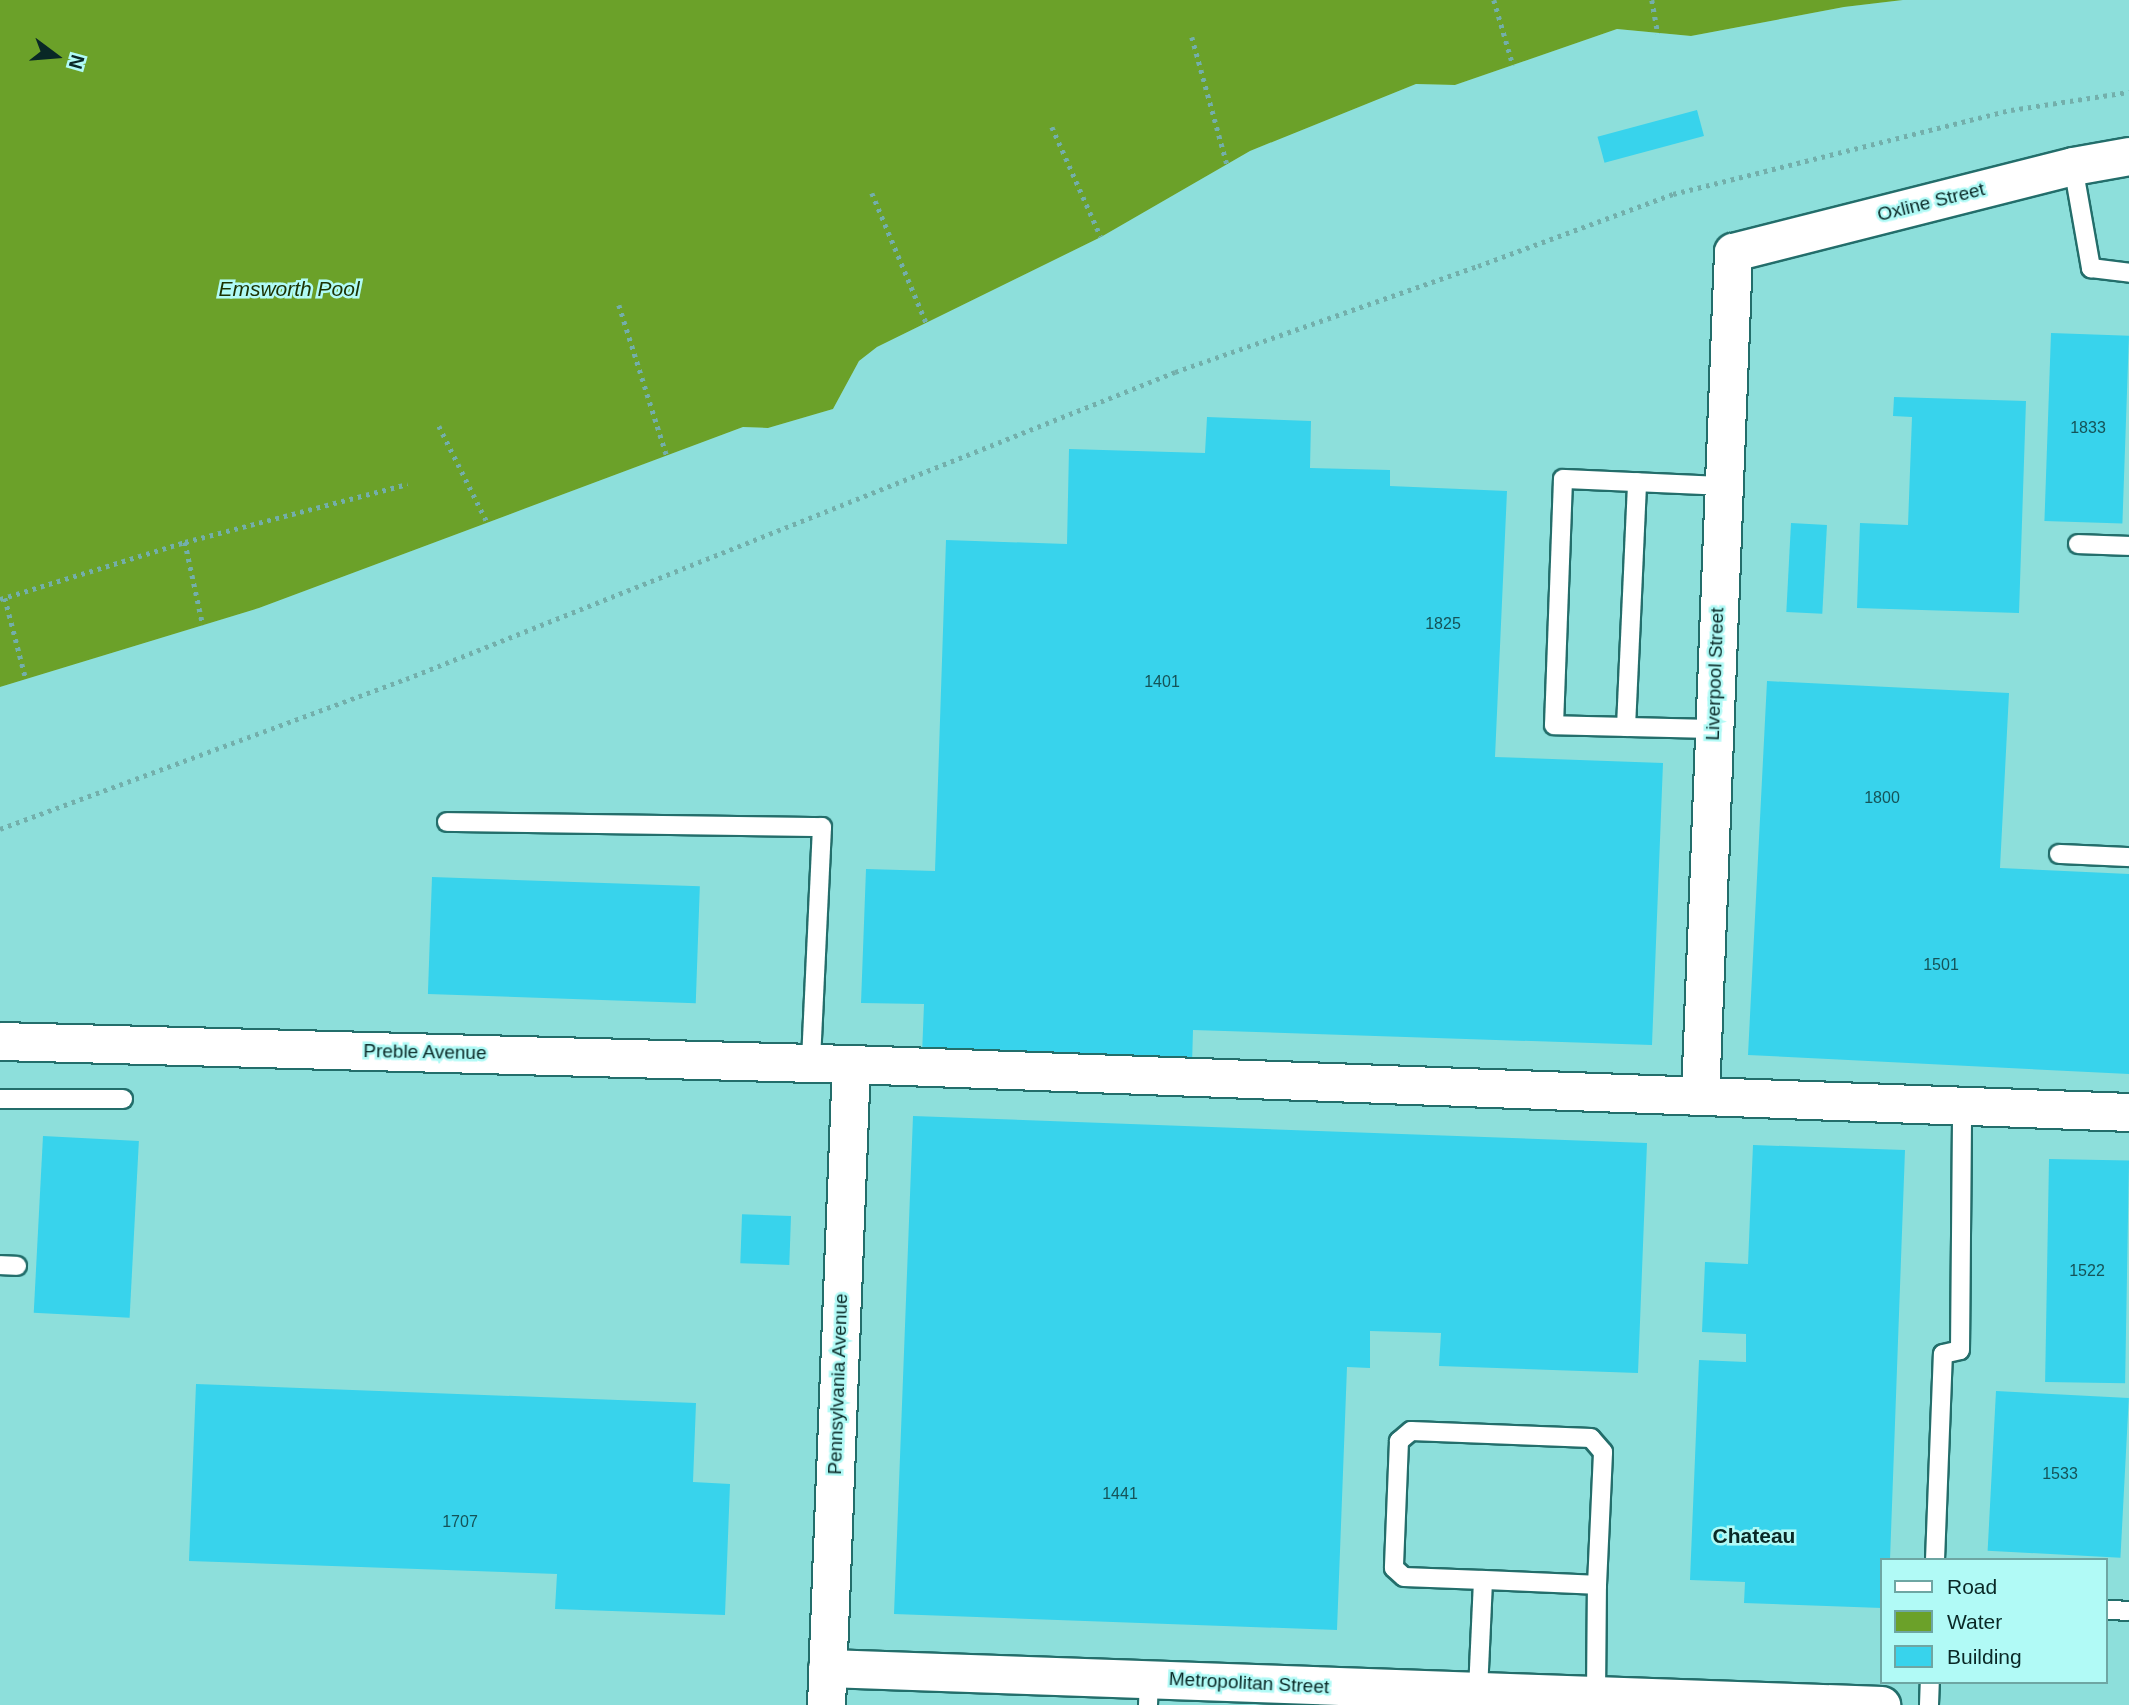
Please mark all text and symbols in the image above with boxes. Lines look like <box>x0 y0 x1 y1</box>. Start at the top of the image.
north arrow <box>21 21 91 91</box>
text: N <box>65 52 89 71</box>
street label: Oxline Street <box>1875 178 1987 226</box>
water label: Emsworth Pool <box>218 276 360 302</box>
house number: 1833 <box>2070 418 2106 438</box>
street label: Liverpool Street <box>1701 607 1729 741</box>
house number: 1825 <box>1425 614 1461 634</box>
house number: 1401 <box>1144 672 1180 692</box>
house number: 1800 <box>1864 788 1900 808</box>
house number: 1501 <box>1923 955 1959 975</box>
street label: Preble Avenue <box>363 1040 487 1064</box>
house number: 1522 <box>2069 1261 2105 1281</box>
street label: Pennsylvania Avenue <box>823 1292 853 1476</box>
house number: 1533 <box>2042 1464 2078 1484</box>
house number: 1441 <box>1102 1484 1138 1504</box>
house number: 1707 <box>442 1512 478 1532</box>
district label: Chateau <box>1713 1523 1795 1549</box>
legend <box>1881 1558 2108 1684</box>
text: Road <box>1947 1575 1997 1598</box>
text: Water <box>1947 1610 2002 1633</box>
text: Building <box>1947 1645 2022 1668</box>
street label: Metropolitan Street <box>1168 1667 1330 1699</box>

